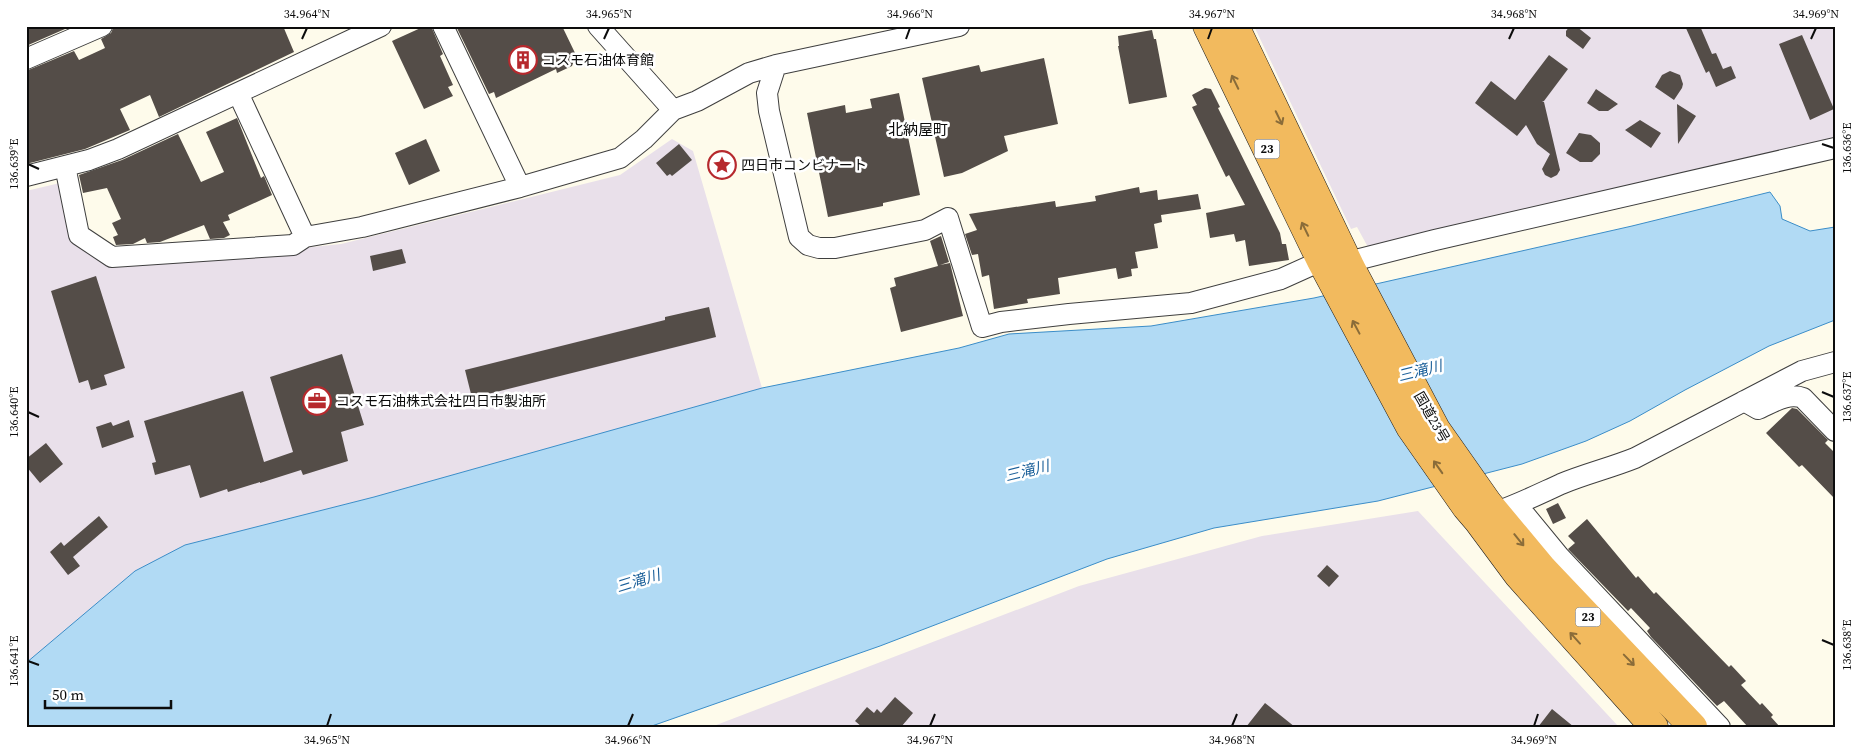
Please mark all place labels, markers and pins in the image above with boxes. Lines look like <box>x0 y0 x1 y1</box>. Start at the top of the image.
building icon: コスモ石油体育館 <box>508 45 538 75</box>
place label: コスモ石油体育館 <box>542 50 654 70</box>
place icon: 四日市コンビナート <box>707 150 737 180</box>
place label: 四日市コンビナート <box>741 155 867 175</box>
office icon: コスモ石油株式会社四日市製油所 <box>302 386 332 416</box>
place label: コスモ石油株式会社四日市製油所 <box>336 391 546 411</box>

